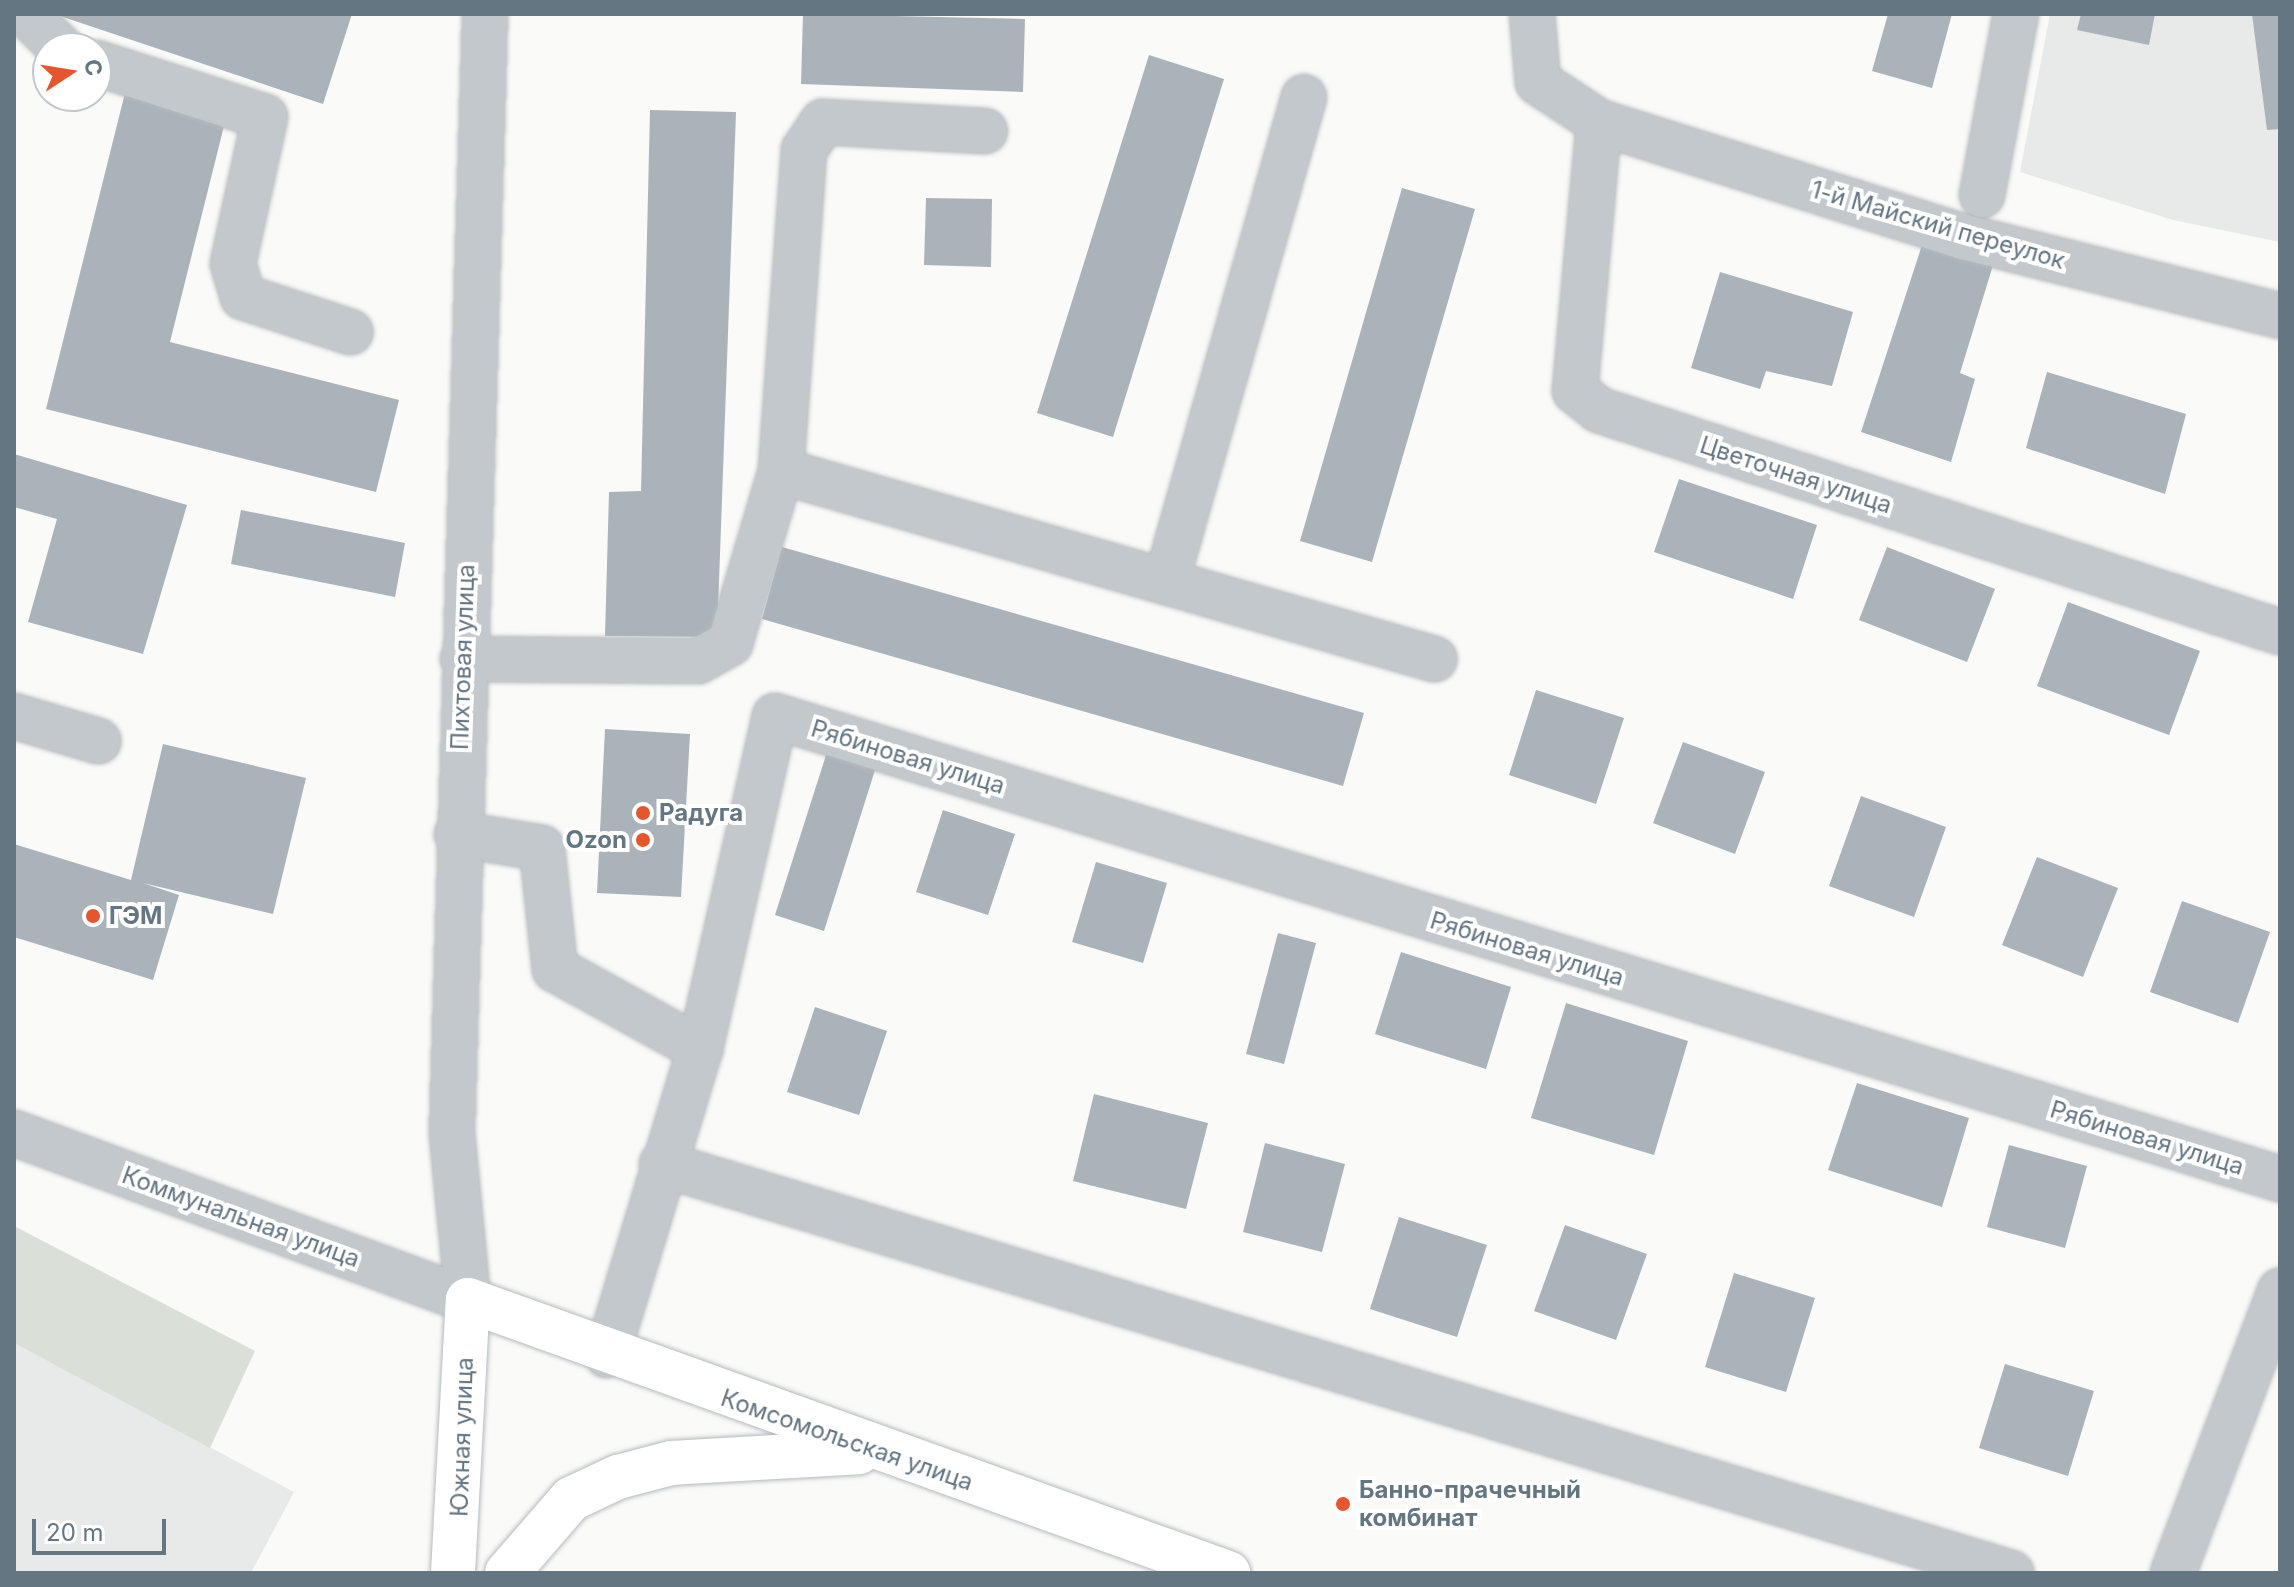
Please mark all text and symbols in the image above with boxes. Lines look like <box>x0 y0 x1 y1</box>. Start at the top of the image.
north arrow <box>32 32 112 112</box>
text: С <box>79 57 108 78</box>
street label: 1-й Майский переулок <box>1808 175 2068 275</box>
street label: Цветочная улица <box>1696 430 1896 520</box>
street label: Пихтовая улица <box>445 564 481 750</box>
street label: Рябиновая улица <box>808 714 1008 800</box>
place label: Радуга <box>659 799 743 827</box>
marker: Радуга <box>634 804 652 822</box>
place label: Ozon <box>566 826 627 854</box>
marker: Ozon <box>634 831 652 849</box>
place label: ГЭМ <box>109 902 162 930</box>
street label: Рябиновая улица <box>1427 906 1627 992</box>
marker: ГЭМ <box>84 907 102 925</box>
street label: Рябиновая улица <box>2047 1095 2247 1181</box>
street label: Коммунальная улица <box>118 1161 364 1273</box>
street label: Южная улица <box>445 1357 479 1517</box>
street label: Комсомольская улица <box>717 1383 977 1497</box>
place label: Банно-прачечный комбинат <box>1359 1476 1581 1532</box>
marker: Банно-прачечный комбинат <box>1334 1495 1352 1513</box>
scale bar <box>36 1503 170 1553</box>
text: 20 m <box>46 1518 104 1547</box>

